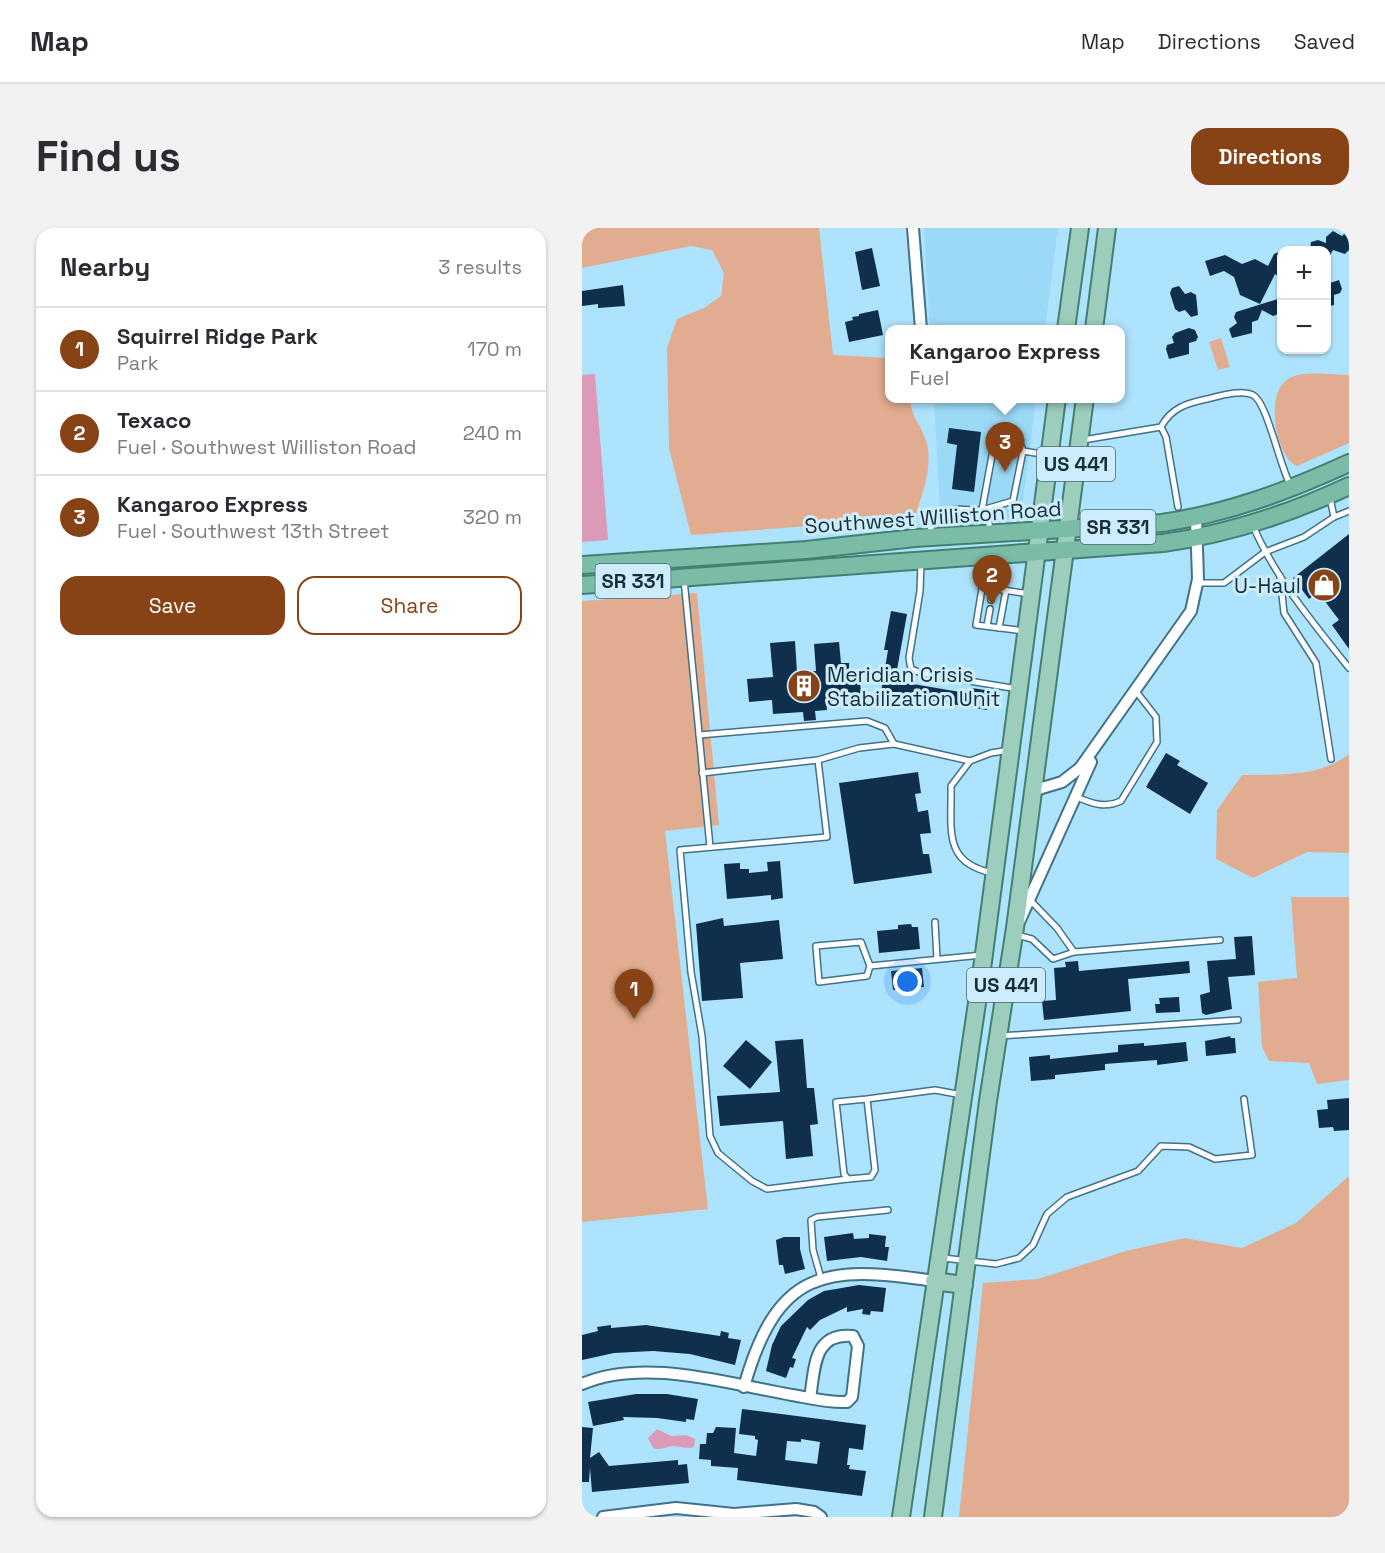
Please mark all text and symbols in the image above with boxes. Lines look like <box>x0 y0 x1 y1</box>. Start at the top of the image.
text: Map <box>30 23 89 59</box>
text: Map <box>1081 28 1125 55</box>
text: Directions <box>1158 28 1261 55</box>
text: Saved <box>1294 28 1355 55</box>
button: Directions <box>1191 128 1349 185</box>
text: Find us <box>36 130 181 183</box>
map controls <box>1277 246 1331 354</box>
button: + <box>1277 246 1331 300</box>
text: Nearby <box>60 250 150 284</box>
text: 3 results <box>438 254 522 280</box>
button: − <box>1277 300 1331 354</box>
text: Squirrel Ridge Park <box>117 322 318 350</box>
popup <box>885 325 1125 403</box>
text: 1 <box>75 336 84 362</box>
text: 170 m <box>467 336 522 362</box>
text: Kangaroo Express <box>910 337 1100 365</box>
text: Park <box>117 350 159 376</box>
text: Fuel <box>910 365 949 391</box>
text: Texaco <box>117 406 192 434</box>
text: 2 <box>74 420 85 446</box>
text: 240 m <box>463 420 522 446</box>
pin: 3 <box>986 422 1024 472</box>
text: Fuel · Southwest Williston Road <box>117 434 416 460</box>
road number: US 441 <box>1037 447 1115 481</box>
text: Kangaroo Express <box>117 490 308 518</box>
street label: Southwest Williston Road <box>803 495 1063 539</box>
text: 3 <box>73 504 86 530</box>
text: 320 m <box>463 504 522 530</box>
road number: SR 331 <box>1080 510 1156 544</box>
text: Fuel · Southwest 13th Street <box>117 518 389 544</box>
pin: 2 <box>972 556 1012 605</box>
road number: SR 331 <box>596 564 670 598</box>
shop icon: U-Haul <box>1306 567 1342 603</box>
place label: U-Haul <box>1234 572 1301 599</box>
button: Save <box>60 576 285 635</box>
button: Share <box>297 576 522 635</box>
place label: Meridian Crisis Stabilization Unit <box>827 661 1001 712</box>
building icon: Meridian Crisis Stabilization Unit <box>786 668 822 704</box>
your location <box>893 967 922 996</box>
road number: US 441 <box>967 968 1045 1002</box>
pin: 1 <box>614 970 654 1019</box>

